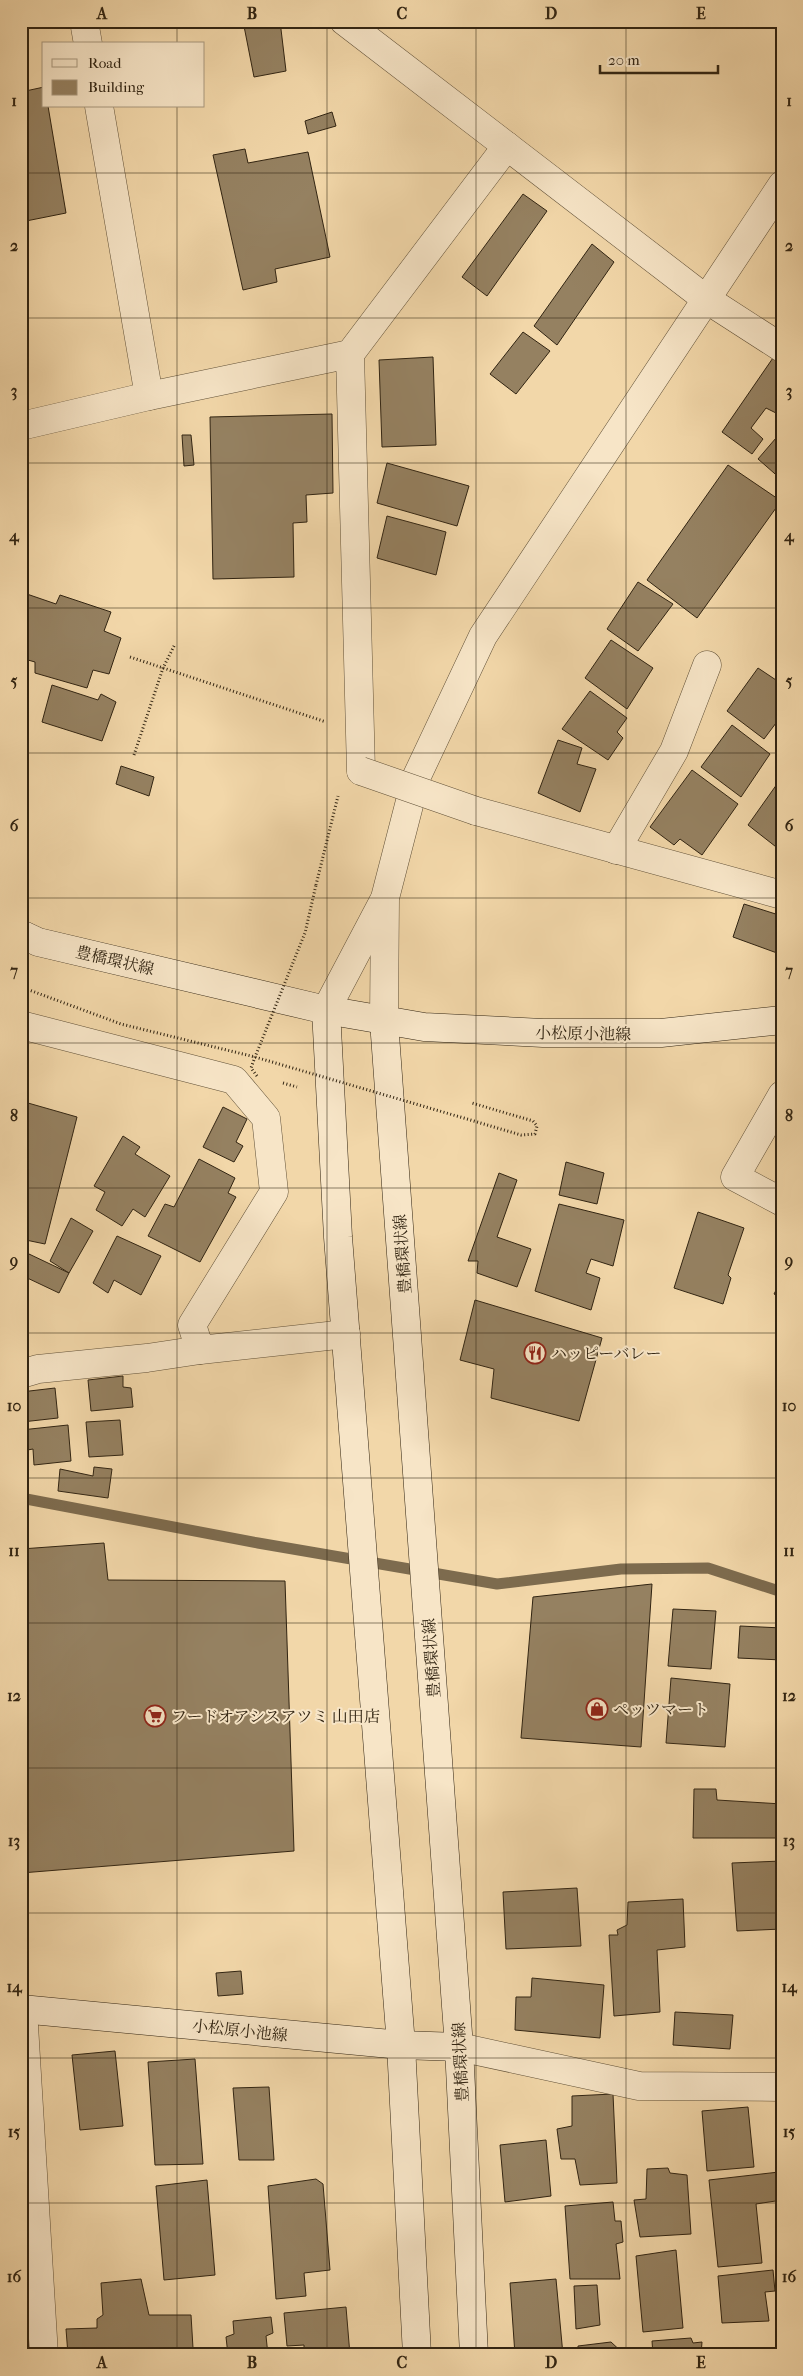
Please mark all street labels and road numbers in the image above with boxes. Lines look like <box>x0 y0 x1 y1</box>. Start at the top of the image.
street label: 豊橋環状線 <box>74 942 156 979</box>
street label: 小松原小池線 <box>535 1023 631 1044</box>
street label: 豊橋環状線 <box>390 1213 415 1295</box>
street label: 豊橋環状線 <box>419 1617 444 1699</box>
street label: 小松原小池線 <box>191 2016 289 2045</box>
street label: 豊橋環状線 <box>449 2022 472 2102</box>

